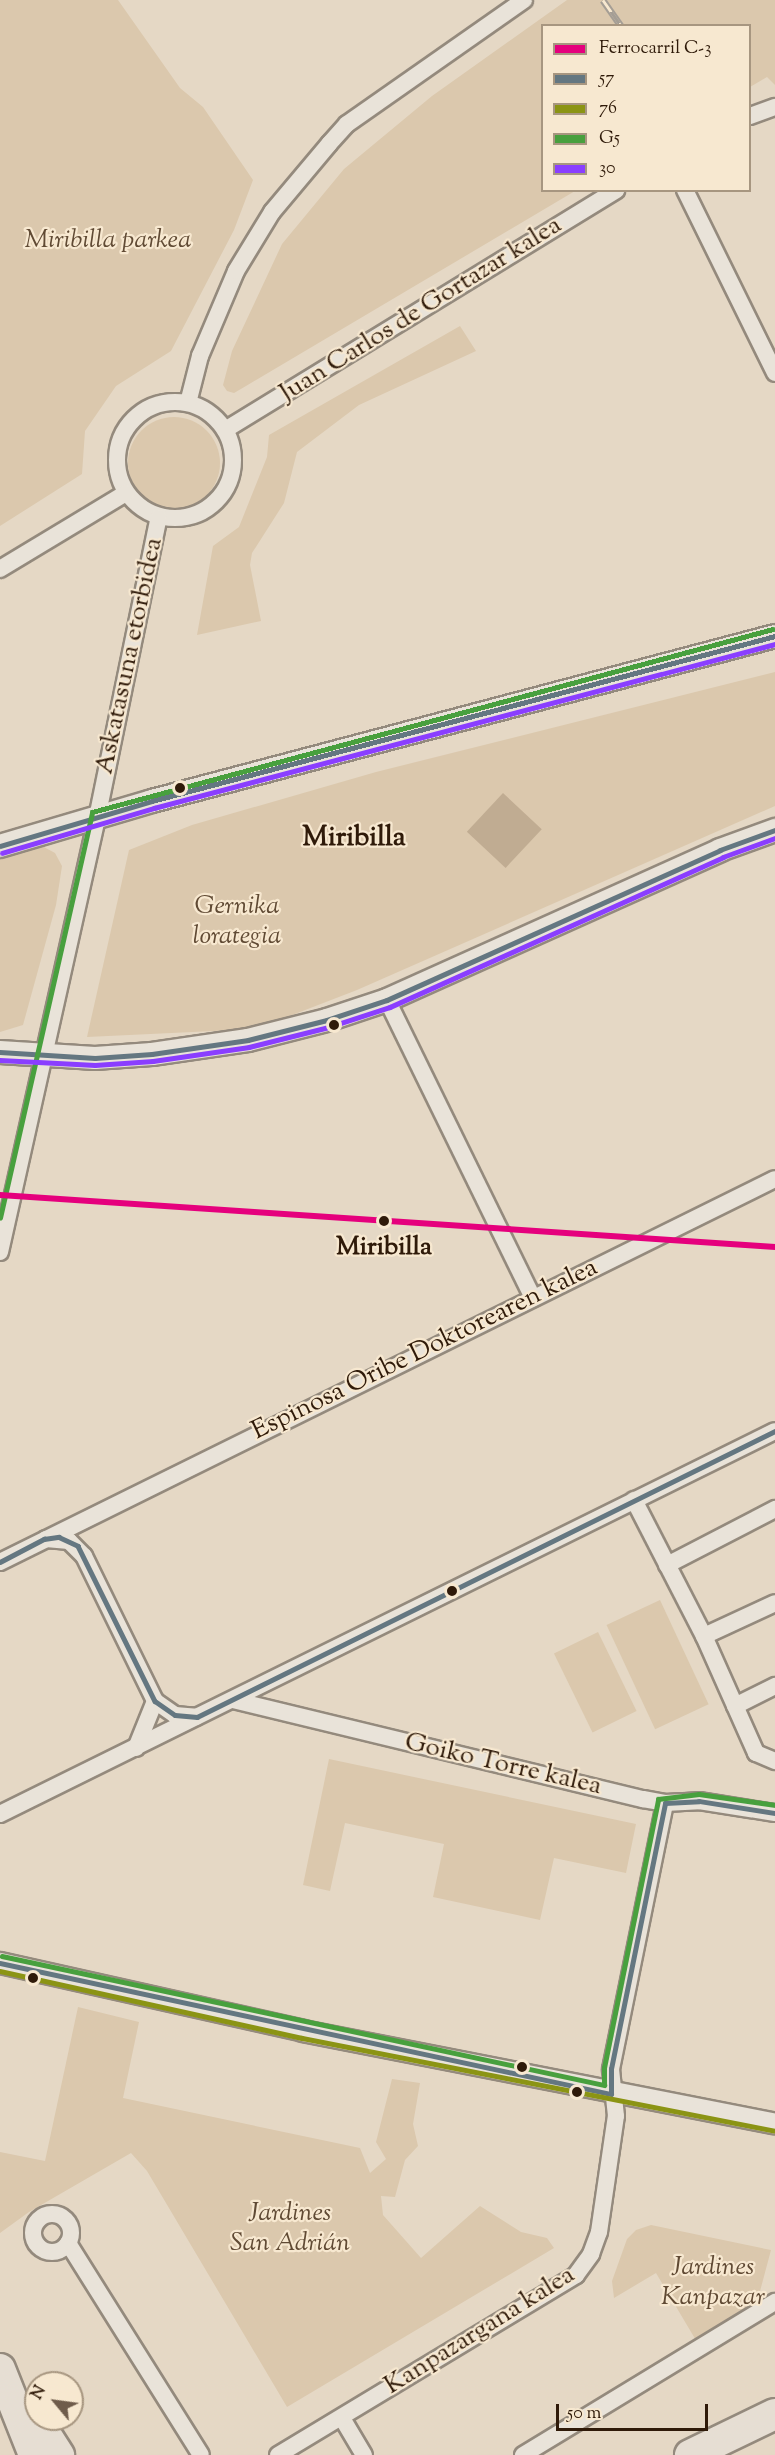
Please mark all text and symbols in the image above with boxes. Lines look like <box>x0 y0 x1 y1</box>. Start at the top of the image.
legend <box>541 24 751 192</box>
text: Ferrocarril C-3 <box>599 36 711 62</box>
text: 57 <box>599 66 614 92</box>
text: 76 <box>599 96 617 122</box>
text: G5 <box>599 126 620 152</box>
text: 30 <box>599 156 616 182</box>
street label: Juan Carlos de Gortazar kalea <box>274 210 568 410</box>
park label: Miribilla parkea <box>25 225 191 257</box>
street label: Askatasuna etorbidea <box>90 535 170 777</box>
unlabelled marker <box>174 782 186 794</box>
district label: Miribilla <box>302 821 406 855</box>
park label: Gernika lorategia <box>193 891 281 952</box>
unlabelled marker <box>328 1019 340 1031</box>
marker: Miribilla <box>375 1212 393 1230</box>
place label: Miribilla <box>336 1232 432 1264</box>
street label: Espinosa Oribe Doktorearen kalea <box>247 1252 603 1448</box>
unlabelled marker <box>446 1585 458 1597</box>
street label: Goiko Torre kalea <box>402 1727 604 1803</box>
unlabelled marker <box>27 1972 39 1984</box>
unlabelled marker <box>516 2061 528 2073</box>
unlabelled marker <box>571 2086 583 2098</box>
park label: Jardines San Adrián <box>230 2198 350 2260</box>
park label: Jardines Kanpazar <box>661 2252 765 2314</box>
street label: Kanpazargana kalea <box>379 2260 581 2402</box>
north arrow <box>24 2371 84 2431</box>
text: N <box>26 2382 53 2404</box>
scale bar <box>559 2392 710 2430</box>
text: 50 m <box>567 2401 601 2427</box>

